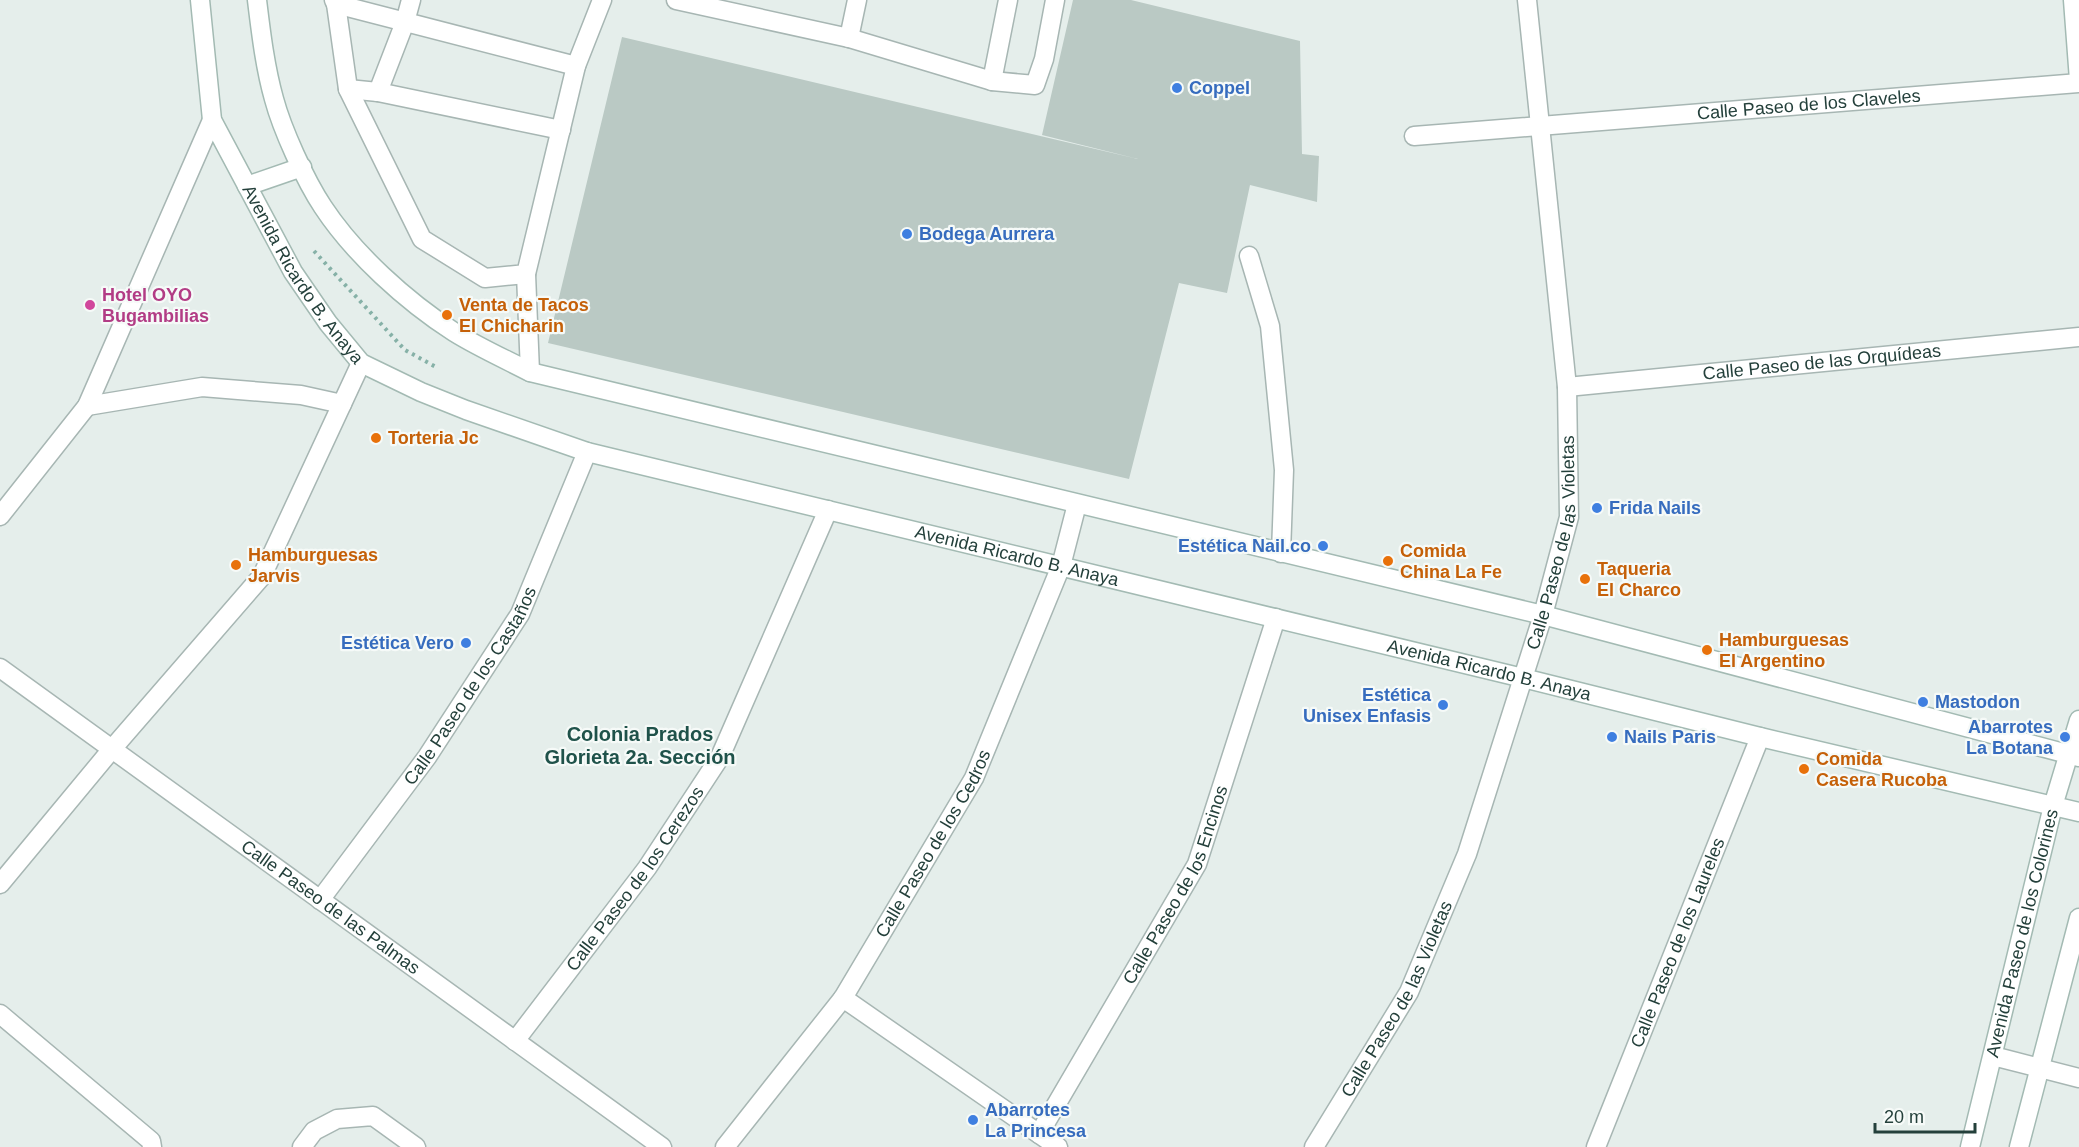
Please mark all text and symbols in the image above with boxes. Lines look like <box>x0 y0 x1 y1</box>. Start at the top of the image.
place label: Coppel <box>1189 78 1250 98</box>
marker: Coppel <box>1170 81 1184 95</box>
street label: Calle Paseo de los Claveles <box>1696 86 1921 123</box>
street label: Avenida Ricardo B. Anaya <box>238 181 368 369</box>
place label: Bodega Aurrera <box>919 224 1055 244</box>
marker: Bodega Aurrera <box>900 227 914 241</box>
place label: Hotel OYO Bugambilias <box>102 285 209 326</box>
place label: Venta de Tacos El Chicharin <box>459 295 589 336</box>
marker: Hotel OYO Bugambilias <box>83 298 97 312</box>
marker: Venta de Tacos El Chicharin <box>440 308 454 322</box>
street label: Calle Paseo de las Orquídeas <box>1702 341 1942 384</box>
place label: Torteria Jc <box>388 428 479 448</box>
marker: Torteria Jc <box>369 431 383 445</box>
street label: Calle Paseo de las Violetas <box>1523 435 1580 652</box>
place label: Frida Nails <box>1609 498 1701 518</box>
marker: Frida Nails <box>1590 501 1604 515</box>
street label: Avenida Ricardo B. Anaya <box>913 522 1122 590</box>
place label: Estética Nail.co <box>1178 536 1311 556</box>
marker: Estética Nail.co <box>1316 539 1330 553</box>
place label: Comida China La Fe <box>1400 541 1502 582</box>
place label: Hamburguesas Jarvis <box>248 545 378 586</box>
marker: Comida China La Fe <box>1381 554 1395 568</box>
marker: Hamburguesas Jarvis <box>229 558 243 572</box>
place label: Taqueria El Charco <box>1597 559 1681 600</box>
marker: Taqueria El Charco <box>1578 572 1592 586</box>
street label: Calle Paseo de los Castaños <box>400 584 540 789</box>
place label: Hamburguesas El Argentino <box>1719 630 1849 671</box>
place label: Estética Vero <box>341 633 454 653</box>
marker: Estética Vero <box>459 636 473 650</box>
street label: Avenida Ricardo B. Anaya <box>1385 636 1594 705</box>
marker: Hamburguesas El Argentino <box>1700 643 1714 657</box>
place label: Estética Unisex Enfasis <box>1303 685 1432 726</box>
place label: Mastodon <box>1935 692 2020 712</box>
marker: Mastodon <box>1916 695 1930 709</box>
marker: Estética Unisex Enfasis <box>1436 698 1450 712</box>
place label: Abarrotes La Botana <box>1966 717 2054 758</box>
district label: Colonia Prados Glorieta 2a. Sección <box>544 723 736 768</box>
place label: Nails Paris <box>1624 727 1716 747</box>
marker: Nails Paris <box>1605 730 1619 744</box>
marker: Abarrotes La Botana <box>2058 730 2072 744</box>
street label: Calle Paseo de los Cedros <box>871 747 994 941</box>
place label: Comida Casera Rucoba <box>1816 749 1948 790</box>
marker: Comida Casera Rucoba <box>1797 762 1811 776</box>
street label: Calle Paseo de los Cerezos <box>562 783 708 975</box>
street label: Calle Paseo de los Encinos <box>1119 783 1232 988</box>
street label: Avenida Paseo de los Colorines <box>1982 807 2062 1059</box>
street label: Calle Paseo de los Laureles <box>1627 835 1729 1051</box>
street label: Calle Paseo de las Palmas <box>237 836 424 978</box>
street label: Calle Paseo de las Violetas <box>1337 898 1456 1101</box>
scale bar <box>1875 1096 1976 1134</box>
place label: Abarrotes La Princesa <box>985 1100 1087 1141</box>
text: 20 m <box>1884 1107 1924 1127</box>
marker: Abarrotes La Princesa <box>966 1113 980 1127</box>

